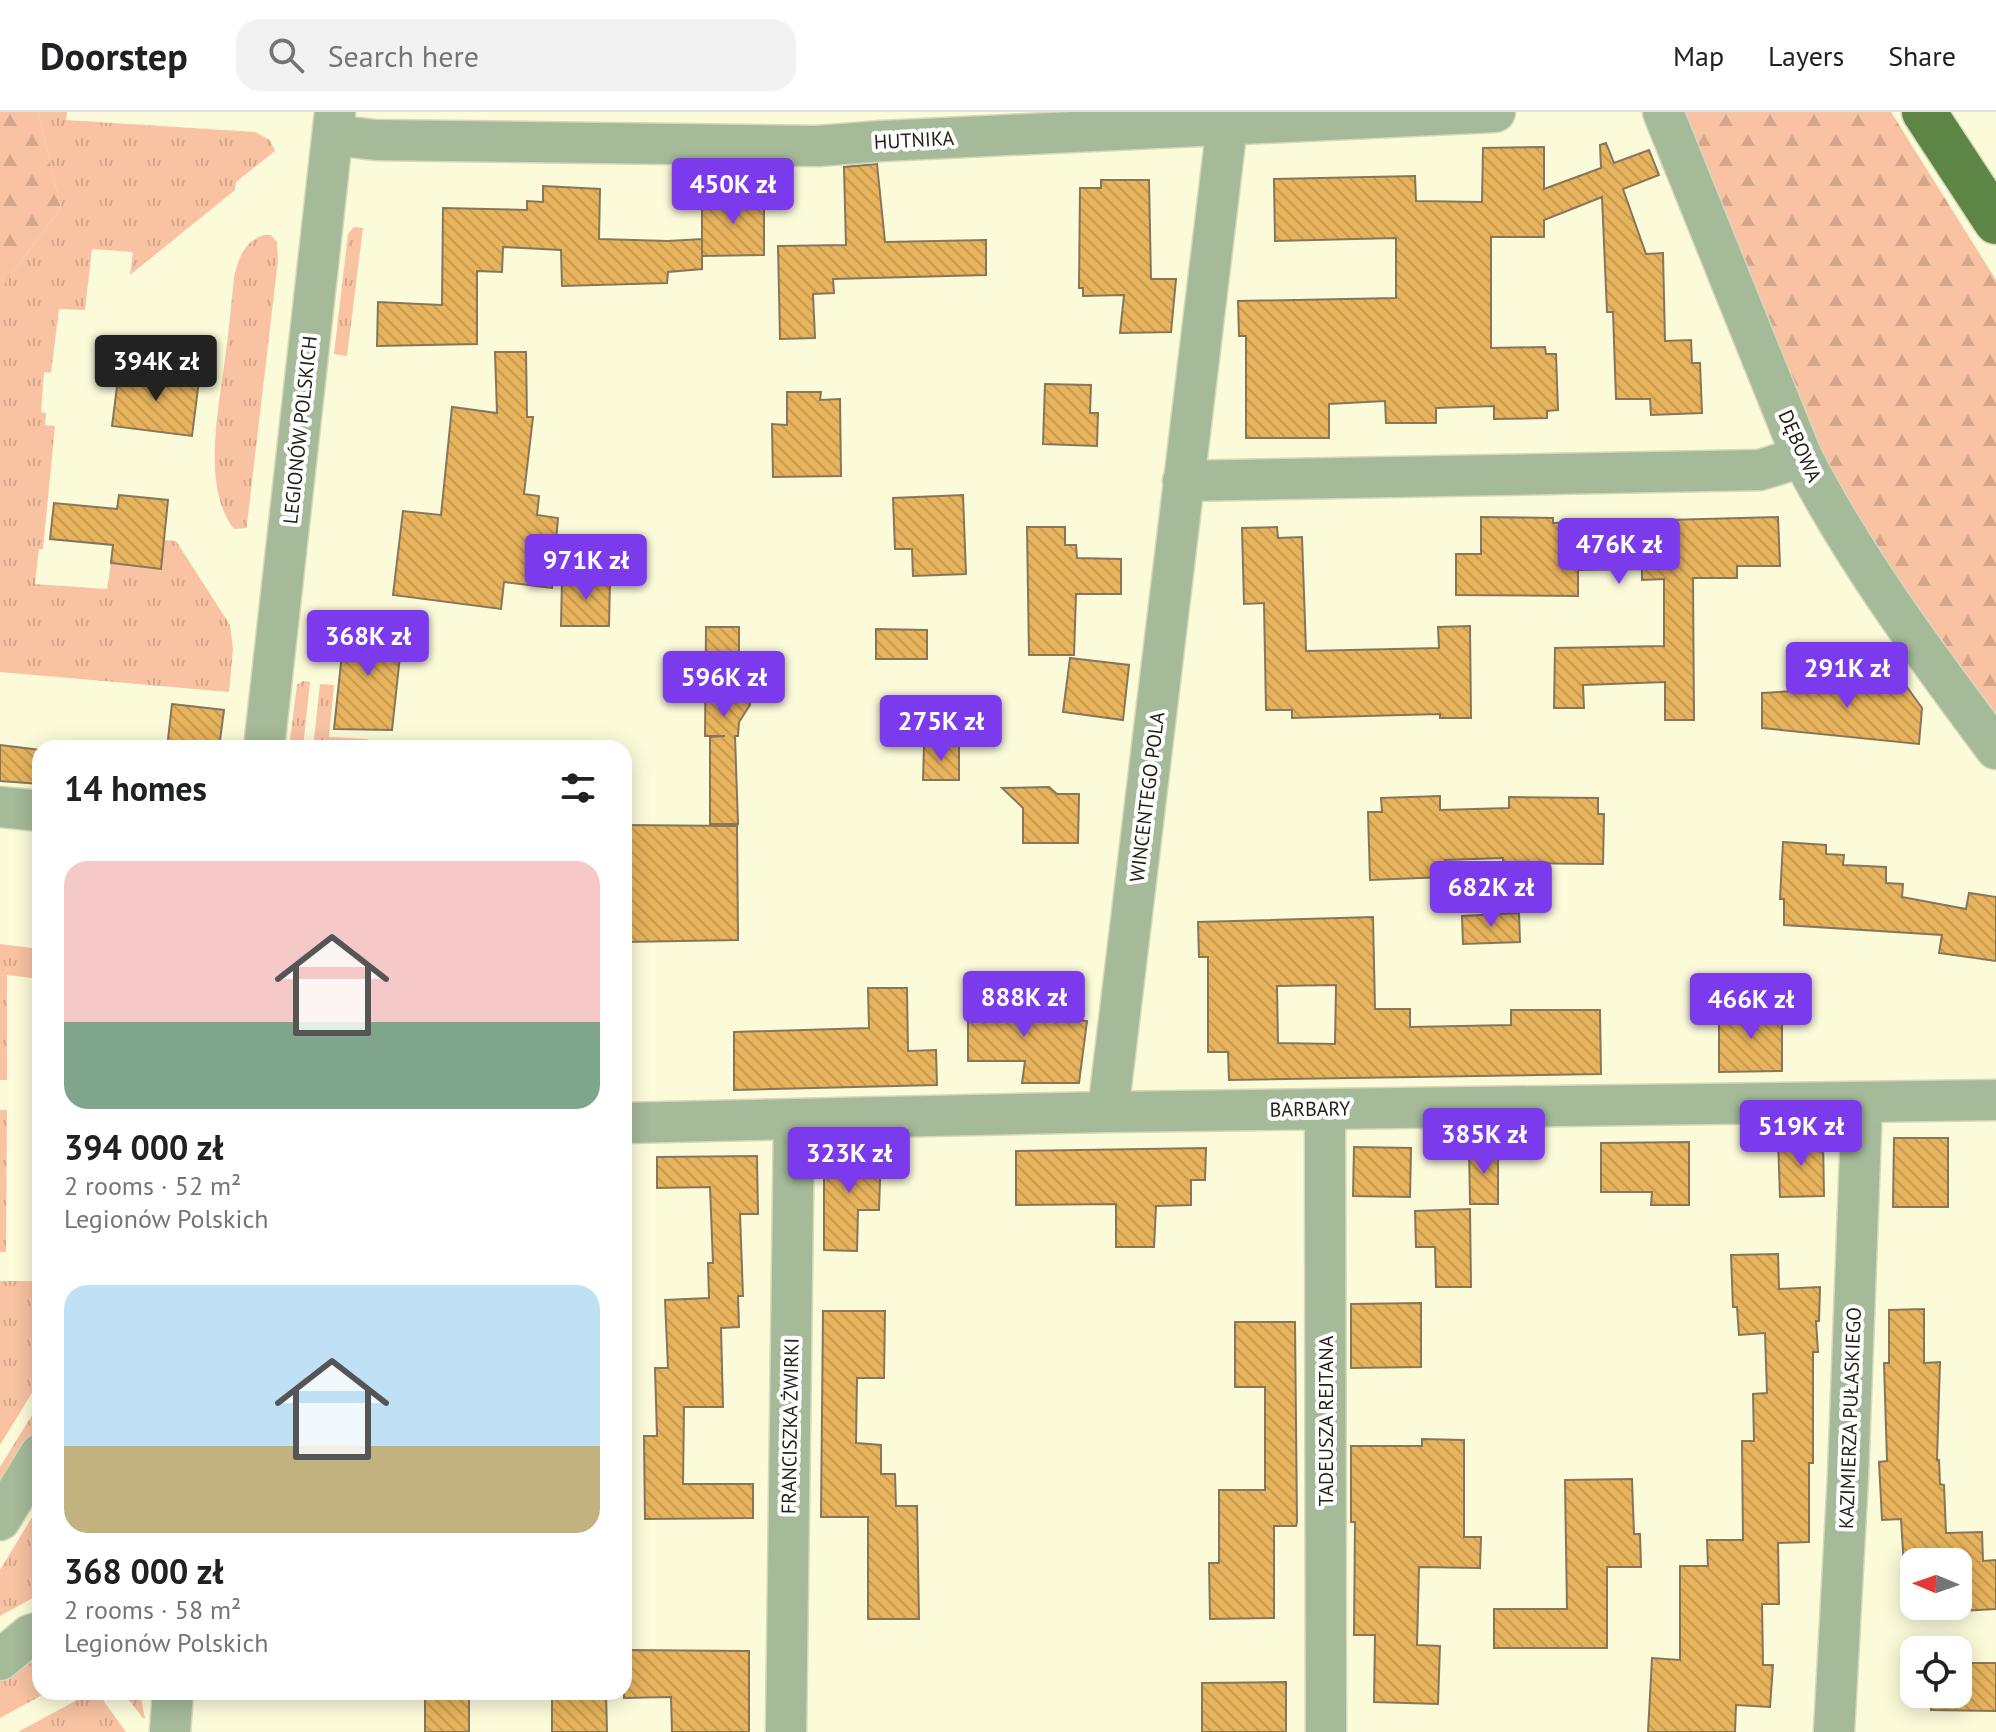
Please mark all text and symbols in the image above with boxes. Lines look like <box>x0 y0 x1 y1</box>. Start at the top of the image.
search box <box>236 19 796 91</box>
text: Doorstep <box>40 31 188 80</box>
icon: search <box>264 33 308 77</box>
text: Search here <box>328 36 479 75</box>
text: Map <box>1673 37 1724 74</box>
text: Layers <box>1768 37 1844 74</box>
text: Share <box>1888 37 1956 74</box>
street label: HUTNIKA <box>873 125 955 155</box>
pin: 450K zł <box>659 158 807 226</box>
text: 450K zł <box>690 167 776 200</box>
pin: 394K zł <box>82 335 230 403</box>
street label: LEGIONÓW POLSKICH <box>277 335 323 525</box>
text: 394K zł <box>113 344 199 377</box>
street label: DĘBOWA <box>1773 406 1828 486</box>
pin: 476K zł <box>1545 518 1693 586</box>
text: 476K zł <box>1576 527 1662 560</box>
pin: 971K zł <box>512 534 660 602</box>
text: 971K zł <box>543 543 629 576</box>
pin: 368K zł <box>294 610 442 678</box>
text: 368K zł <box>325 619 411 652</box>
pin: 291K zł <box>1773 642 1921 710</box>
pin: 596K zł <box>650 651 798 719</box>
text: 291K zł <box>1804 651 1890 684</box>
text: 596K zł <box>681 660 767 693</box>
pin: 275K zł <box>867 695 1015 763</box>
text: 275K zł <box>898 704 984 737</box>
street label: WINCENTEGO POLA <box>1124 710 1170 884</box>
text: 14 homes <box>64 766 207 810</box>
icon: filters <box>556 766 600 810</box>
pin: 682K zł <box>1417 861 1565 929</box>
text: 682K zł <box>1448 870 1534 903</box>
icon: home <box>260 913 404 1057</box>
pin: 888K zł <box>950 971 1098 1039</box>
pin: 466K zł <box>1677 973 1825 1041</box>
text: 888K zł <box>981 980 1067 1013</box>
text: 466K zł <box>1708 982 1794 1015</box>
street label: BARBARY <box>1270 1095 1351 1123</box>
pin: 519K zł <box>1727 1100 1875 1168</box>
pin: 385K zł <box>1410 1108 1558 1176</box>
text: 519K zł <box>1758 1109 1844 1142</box>
text: 385K zł <box>1441 1117 1527 1150</box>
text: 394 000 zł <box>64 1125 223 1169</box>
pin: 323K zł <box>775 1127 923 1195</box>
text: 323K zł <box>806 1136 892 1169</box>
text: 2 rooms · 52 m² <box>64 1169 241 1202</box>
text: Legionów Polskich <box>64 1202 268 1235</box>
street label: KAZIMIERZA PUŁASKIEGO <box>1833 1307 1867 1529</box>
street label: TADEUSZA REJTANA <box>1313 1335 1339 1506</box>
icon: home <box>260 1337 404 1481</box>
street label: FRANCISZKA ŻWIRKI <box>775 1338 805 1514</box>
north arrow <box>1900 1548 1972 1620</box>
map controls <box>1900 1548 1972 1708</box>
text: 368 000 zł <box>64 1549 223 1593</box>
text: 2 rooms · 58 m² <box>64 1593 241 1626</box>
text: Legionów Polskich <box>64 1626 268 1659</box>
button: locate <box>1900 1636 1972 1708</box>

